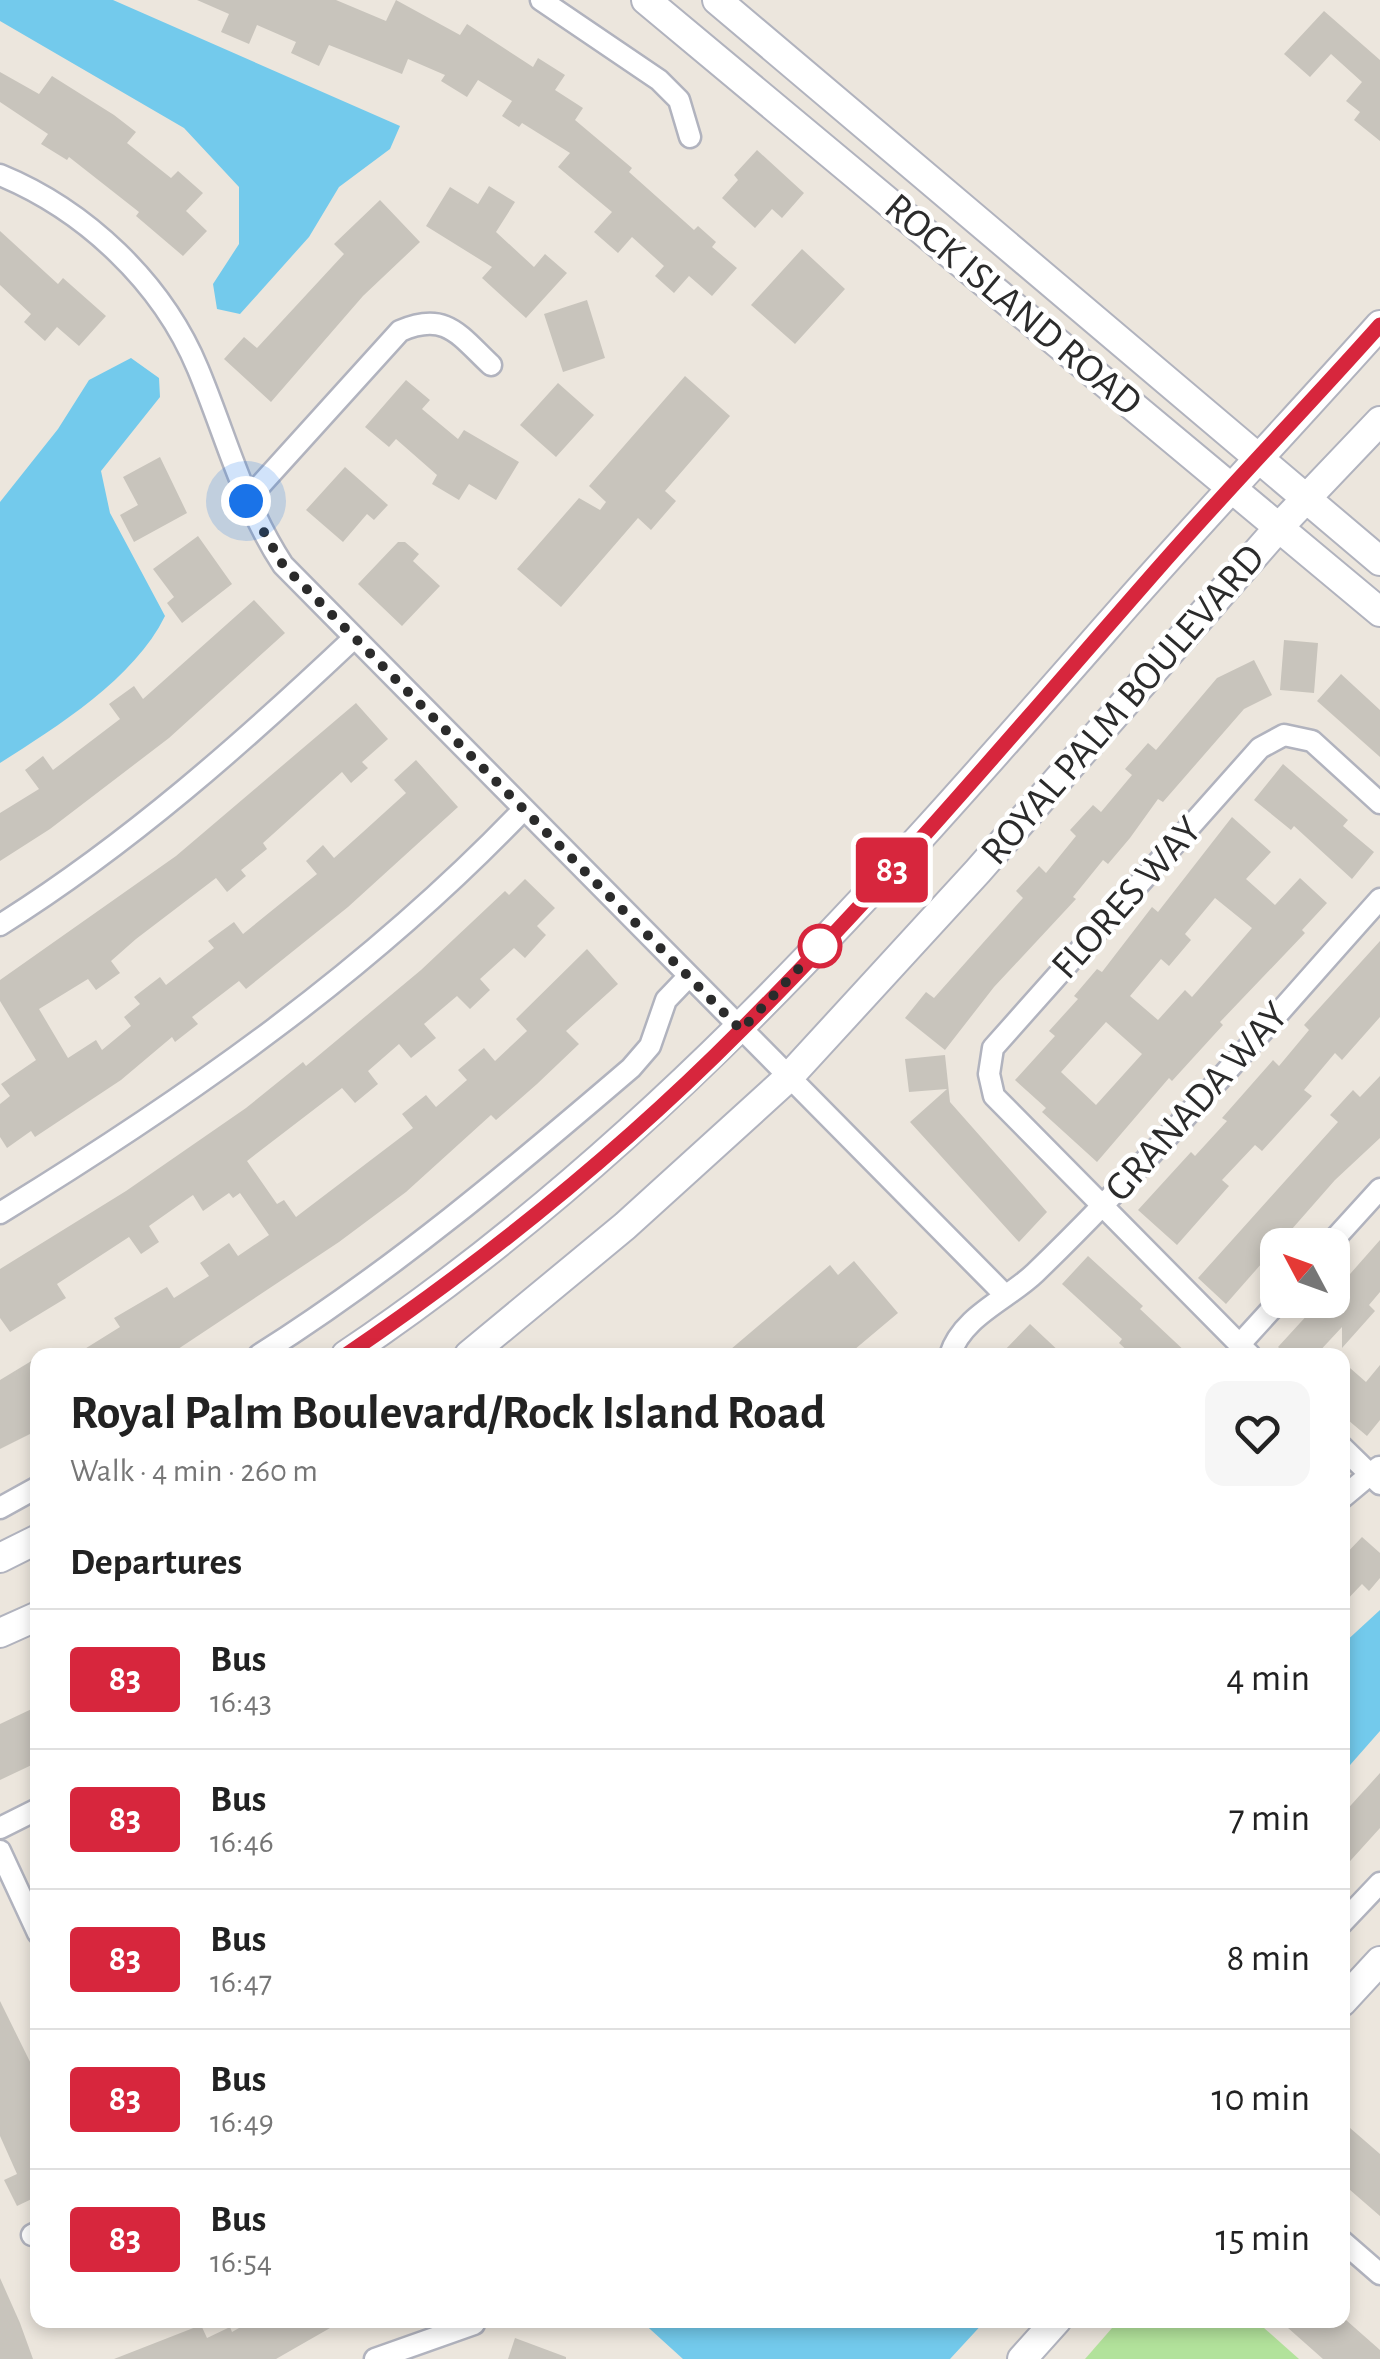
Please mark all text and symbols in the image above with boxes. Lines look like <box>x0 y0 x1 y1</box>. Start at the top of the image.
street label: ROCK ISLAND ROAD <box>877 186 1149 424</box>
your location <box>221 476 271 526</box>
street label: ROYAL PALM BOULEVARD <box>974 538 1272 872</box>
street label: FLORES WAY <box>1045 810 1209 986</box>
line badge: 83 <box>847 838 937 902</box>
text: 83 <box>876 853 908 888</box>
unlabelled marker <box>799 925 841 967</box>
street label: GRANADA WAY <box>1098 995 1296 1209</box>
north arrow <box>1260 1228 1350 1318</box>
map controls <box>1260 1228 1350 1318</box>
button: heart <box>1205 1381 1310 1486</box>
text: Royal Palm Boulevard/Rock Island Road <box>70 1390 825 1438</box>
text: Walk · 4 min · 260 m <box>70 1455 318 1487</box>
text: Departures <box>70 1544 242 1582</box>
text: Bus <box>210 1641 266 1679</box>
text: 4 min <box>1226 1660 1310 1698</box>
text: 83 <box>109 1662 141 1697</box>
text: 16:43 <box>210 1686 272 1718</box>
text: Bus <box>210 1781 266 1819</box>
text: 7 min <box>1229 1800 1310 1838</box>
text: 83 <box>109 1802 141 1837</box>
text: 16:46 <box>210 1826 274 1858</box>
text: Bus <box>210 1921 266 1959</box>
text: 8 min <box>1227 1940 1310 1978</box>
text: 83 <box>109 1942 141 1977</box>
text: 16:47 <box>210 1966 272 1998</box>
text: Bus <box>210 2061 266 2099</box>
text: 10 min <box>1211 2080 1310 2118</box>
text: 83 <box>109 2082 141 2117</box>
text: 16:49 <box>210 2106 274 2138</box>
text: Bus <box>210 2201 266 2239</box>
text: 15 min <box>1216 2220 1310 2258</box>
text: 83 <box>109 2222 141 2257</box>
text: 16:54 <box>210 2246 272 2278</box>

